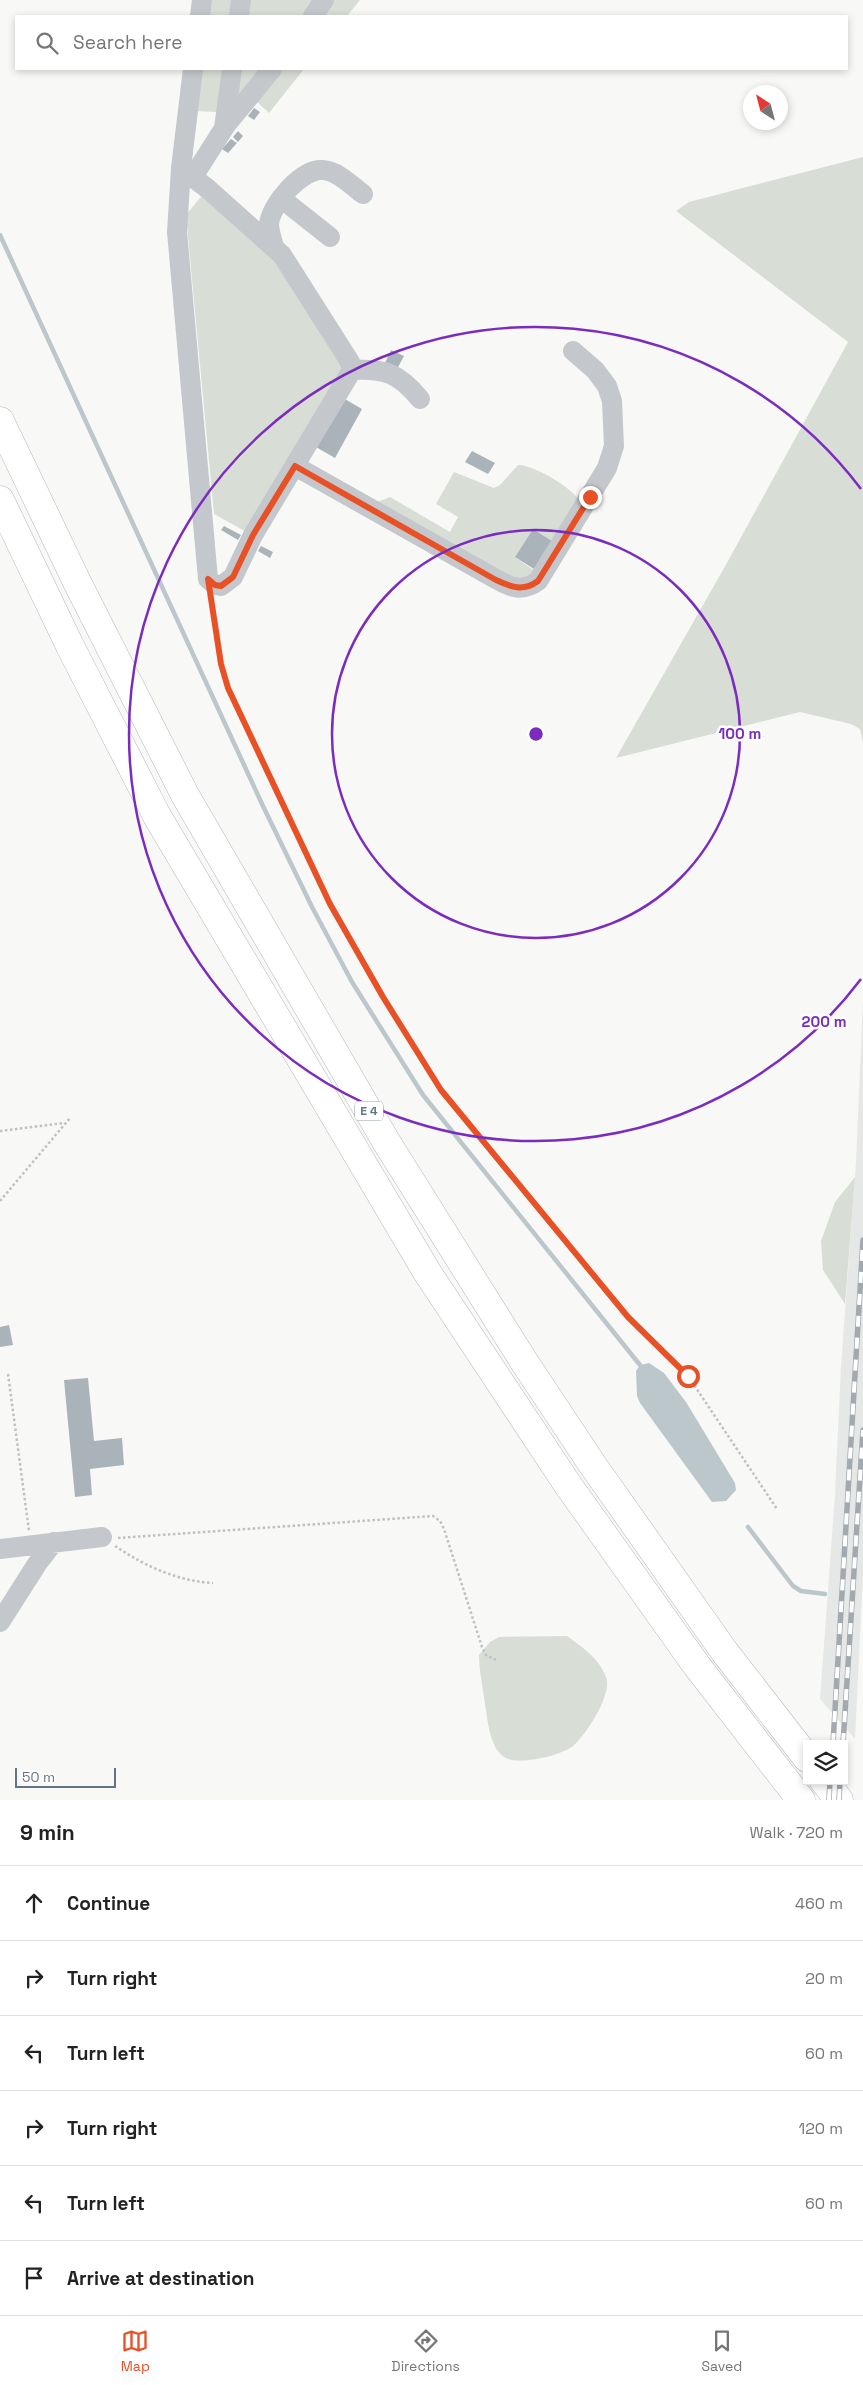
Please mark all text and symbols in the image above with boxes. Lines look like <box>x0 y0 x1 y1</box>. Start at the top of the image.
search box <box>15 15 848 70</box>
icon: search <box>33 29 61 57</box>
text: Search here <box>73 30 183 55</box>
north arrow <box>743 85 788 130</box>
route end <box>579 486 602 509</box>
text: 100 m <box>719 724 761 743</box>
centre of rings <box>527 725 545 743</box>
text: 200 m <box>802 1012 846 1031</box>
road number: E 4 <box>355 1102 383 1120</box>
route start <box>677 1365 700 1388</box>
map controls <box>803 1740 848 1785</box>
button: layers <box>803 1740 848 1785</box>
scale bar <box>15 1765 116 1788</box>
text: 50 m <box>22 1768 55 1786</box>
text: 9 min <box>20 1819 75 1846</box>
text: Walk · 720 m <box>750 1822 843 1843</box>
icon: ahead <box>20 1889 48 1917</box>
text: Continue <box>67 1891 150 1916</box>
text: 460 m <box>795 1893 843 1914</box>
icon: right <box>20 1964 48 1992</box>
text: Turn right <box>67 1966 157 1991</box>
text: 20 m <box>805 1968 843 1989</box>
icon: left <box>20 2039 48 2067</box>
text: Turn left <box>67 2041 145 2066</box>
text: 60 m <box>805 2043 843 2064</box>
icon: right <box>20 2114 48 2142</box>
text: Turn right <box>67 2116 157 2141</box>
text: 120 m <box>799 2118 843 2139</box>
icon: left <box>20 2189 48 2217</box>
text: Turn left <box>67 2191 145 2216</box>
text: 60 m <box>805 2193 843 2214</box>
icon: arrive <box>20 2264 48 2292</box>
text: Arrive at destination <box>67 2266 255 2291</box>
tab: Map <box>121 2327 150 2375</box>
tab: Directions <box>391 2327 460 2375</box>
tab: Saved <box>701 2327 742 2375</box>

